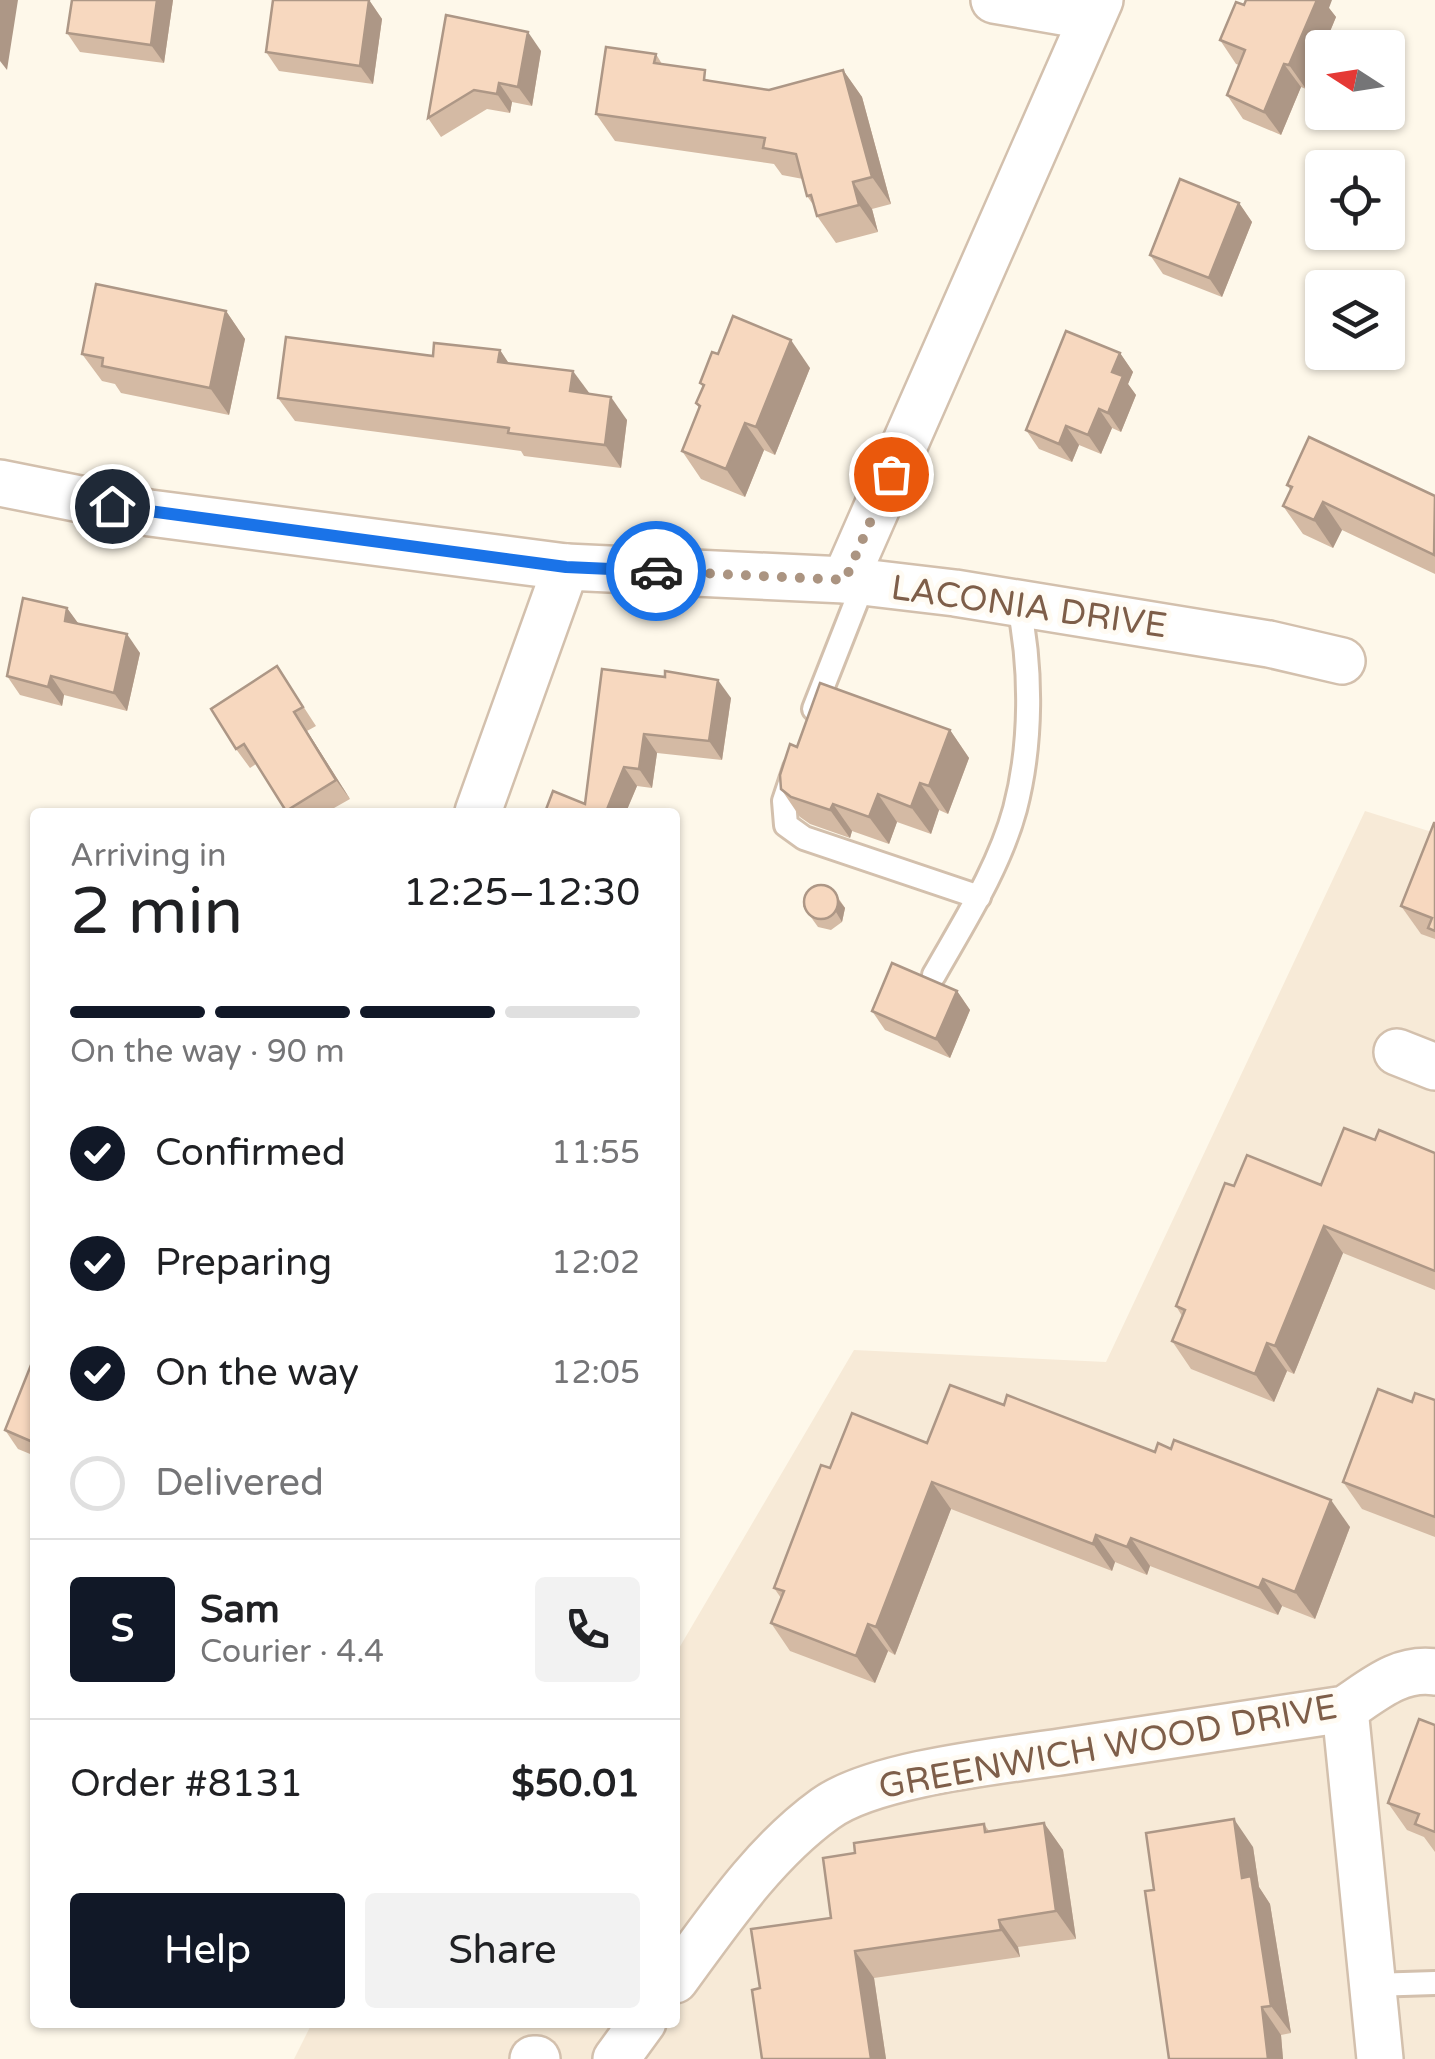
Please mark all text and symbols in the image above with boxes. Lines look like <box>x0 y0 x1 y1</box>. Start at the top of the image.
north arrow <box>1305 30 1405 130</box>
map controls <box>1305 30 1405 370</box>
button: locate <box>1305 150 1405 250</box>
button: layers <box>1305 270 1405 370</box>
pin <box>849 432 934 517</box>
icon: bag <box>864 447 919 502</box>
pin <box>70 464 155 549</box>
icon: home <box>85 479 140 534</box>
courier <box>606 521 706 621</box>
icon: car <box>629 544 684 599</box>
street label: LACONIA DRIVE <box>888 567 1170 647</box>
text: Arriving in <box>70 837 227 875</box>
text: 12:25–12:30 <box>403 870 640 916</box>
text: 2 min <box>70 873 243 952</box>
text: On the way · 90 m <box>70 1033 345 1071</box>
icon: check <box>70 1126 125 1181</box>
text: Confirmed <box>155 1130 346 1176</box>
text: 11:55 <box>551 1134 640 1172</box>
icon: check <box>70 1236 125 1291</box>
text: Preparing <box>155 1240 332 1286</box>
text: 12:02 <box>551 1244 640 1282</box>
icon: check <box>70 1346 125 1401</box>
text: On the way <box>155 1350 359 1396</box>
text: 12:05 <box>551 1354 640 1392</box>
text: Delivered <box>155 1460 324 1506</box>
button: phone <box>535 1577 640 1682</box>
text: Sam <box>200 1587 280 1633</box>
text: S <box>111 1606 134 1652</box>
text: Courier · 4.4 <box>200 1633 384 1671</box>
street label: GREENWICH WOOD DRIVE <box>875 1686 1341 1808</box>
text: Order #8131 <box>70 1761 303 1807</box>
text: $50.01 <box>511 1761 640 1807</box>
button: Help <box>70 1893 345 2008</box>
button: Share <box>365 1893 640 2008</box>

